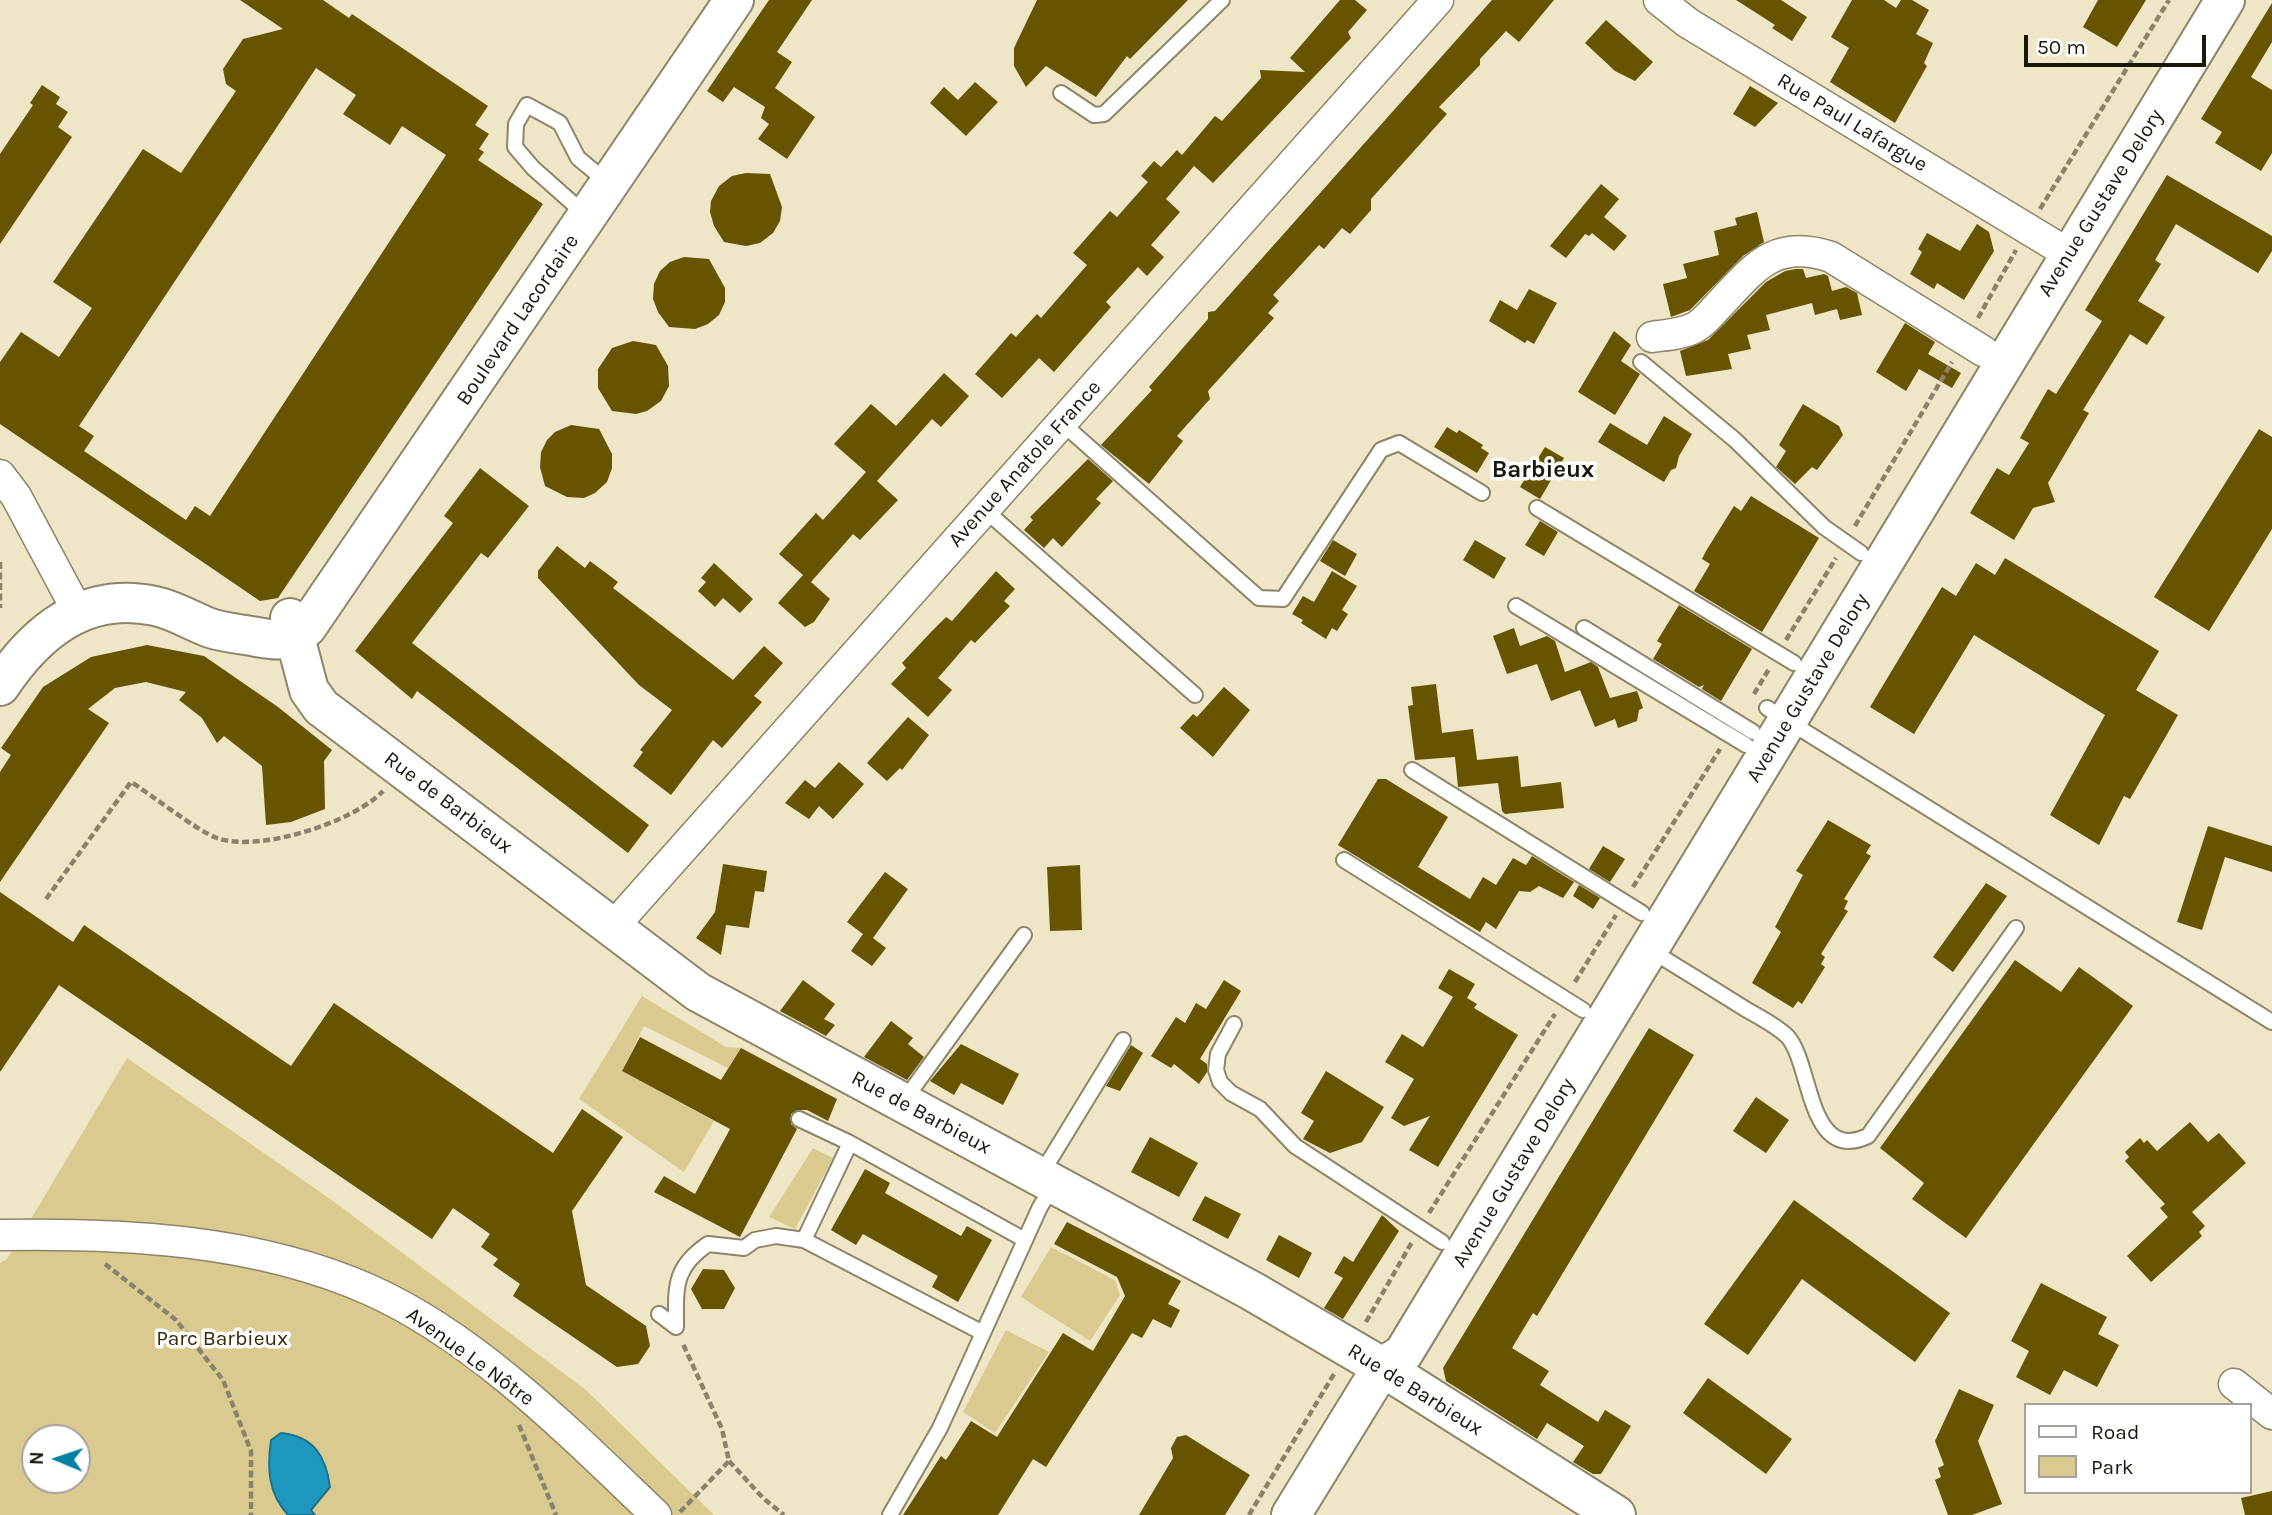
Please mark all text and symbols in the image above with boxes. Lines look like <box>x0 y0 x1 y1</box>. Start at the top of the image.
scale bar <box>2027 21 2209 65</box>
text: 50 m <box>2037 35 2086 59</box>
street label: Rue Paul Lafargue <box>1772 68 1932 178</box>
street label: Avenue Gustave Delory <box>2033 105 2169 301</box>
street label: Boulevard Lacordaire <box>451 230 585 410</box>
street label: Avenue Anatole France <box>943 375 1107 553</box>
district label: Barbieux <box>1492 456 1594 484</box>
street label: Avenue Gustave Delory <box>1741 589 1875 787</box>
street label: Rue de Barbieux <box>379 746 517 860</box>
street label: Rue de Barbieux <box>847 1066 995 1160</box>
street label: Avenue Gustave Delory <box>1447 1074 1581 1272</box>
street label: Avenue Le Nôtre <box>401 1302 539 1412</box>
park label: Parc Barbieux <box>156 1326 288 1352</box>
street label: Rue de Barbieux <box>1343 1338 1487 1442</box>
legend <box>2024 1403 2251 1494</box>
text: Road <box>2091 1420 2139 1444</box>
north arrow <box>21 1424 91 1494</box>
text: N <box>26 1451 48 1466</box>
text: Park <box>2091 1455 2134 1479</box>

